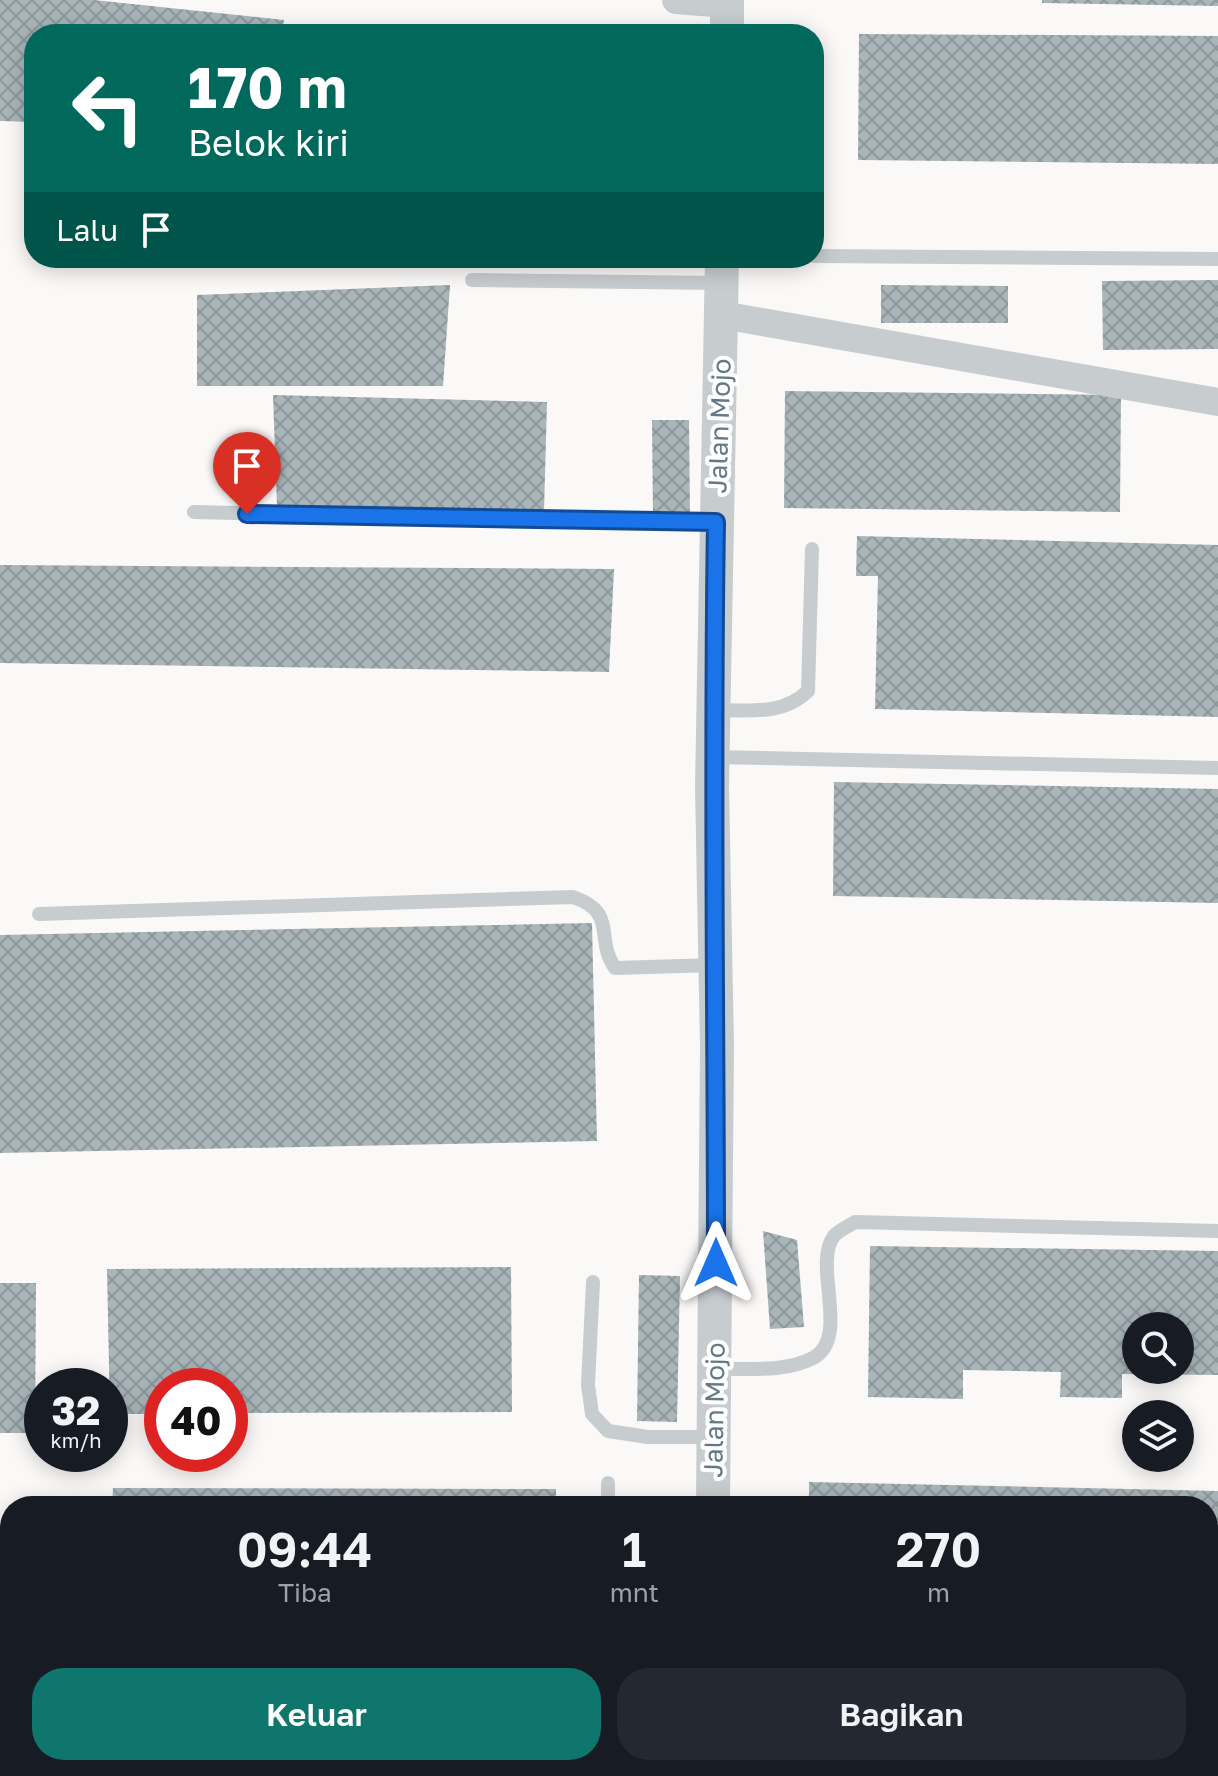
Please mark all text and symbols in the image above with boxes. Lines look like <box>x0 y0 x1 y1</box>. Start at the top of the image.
text: 170 m <box>188 53 347 120</box>
icon: left <box>56 56 160 160</box>
text: Belok kiri <box>188 121 349 164</box>
icon: arrive <box>134 208 178 252</box>
text: Lalu <box>56 212 118 248</box>
street label: Jalan Mojo <box>701 358 737 494</box>
pin <box>213 432 281 514</box>
icon: arrive <box>225 444 269 488</box>
position arrow <box>674 1221 758 1305</box>
map controls <box>1122 1312 1194 1472</box>
button: search <box>1122 1312 1194 1384</box>
street label: Jalan Mojo <box>697 1342 731 1478</box>
speed limit sign: 40 <box>144 1368 248 1472</box>
text: 32 <box>52 1386 100 1434</box>
button: layers <box>1122 1400 1194 1472</box>
text: km/h <box>51 1428 101 1452</box>
text: 09:44 <box>237 1520 373 1578</box>
text: 1 <box>622 1520 646 1578</box>
text: 270 <box>896 1520 981 1578</box>
text: Tiba <box>278 1577 332 1608</box>
text: mnt <box>610 1577 659 1608</box>
text: m <box>927 1577 950 1608</box>
button: Keluar <box>32 1668 601 1760</box>
button: Bagikan <box>617 1668 1186 1760</box>

